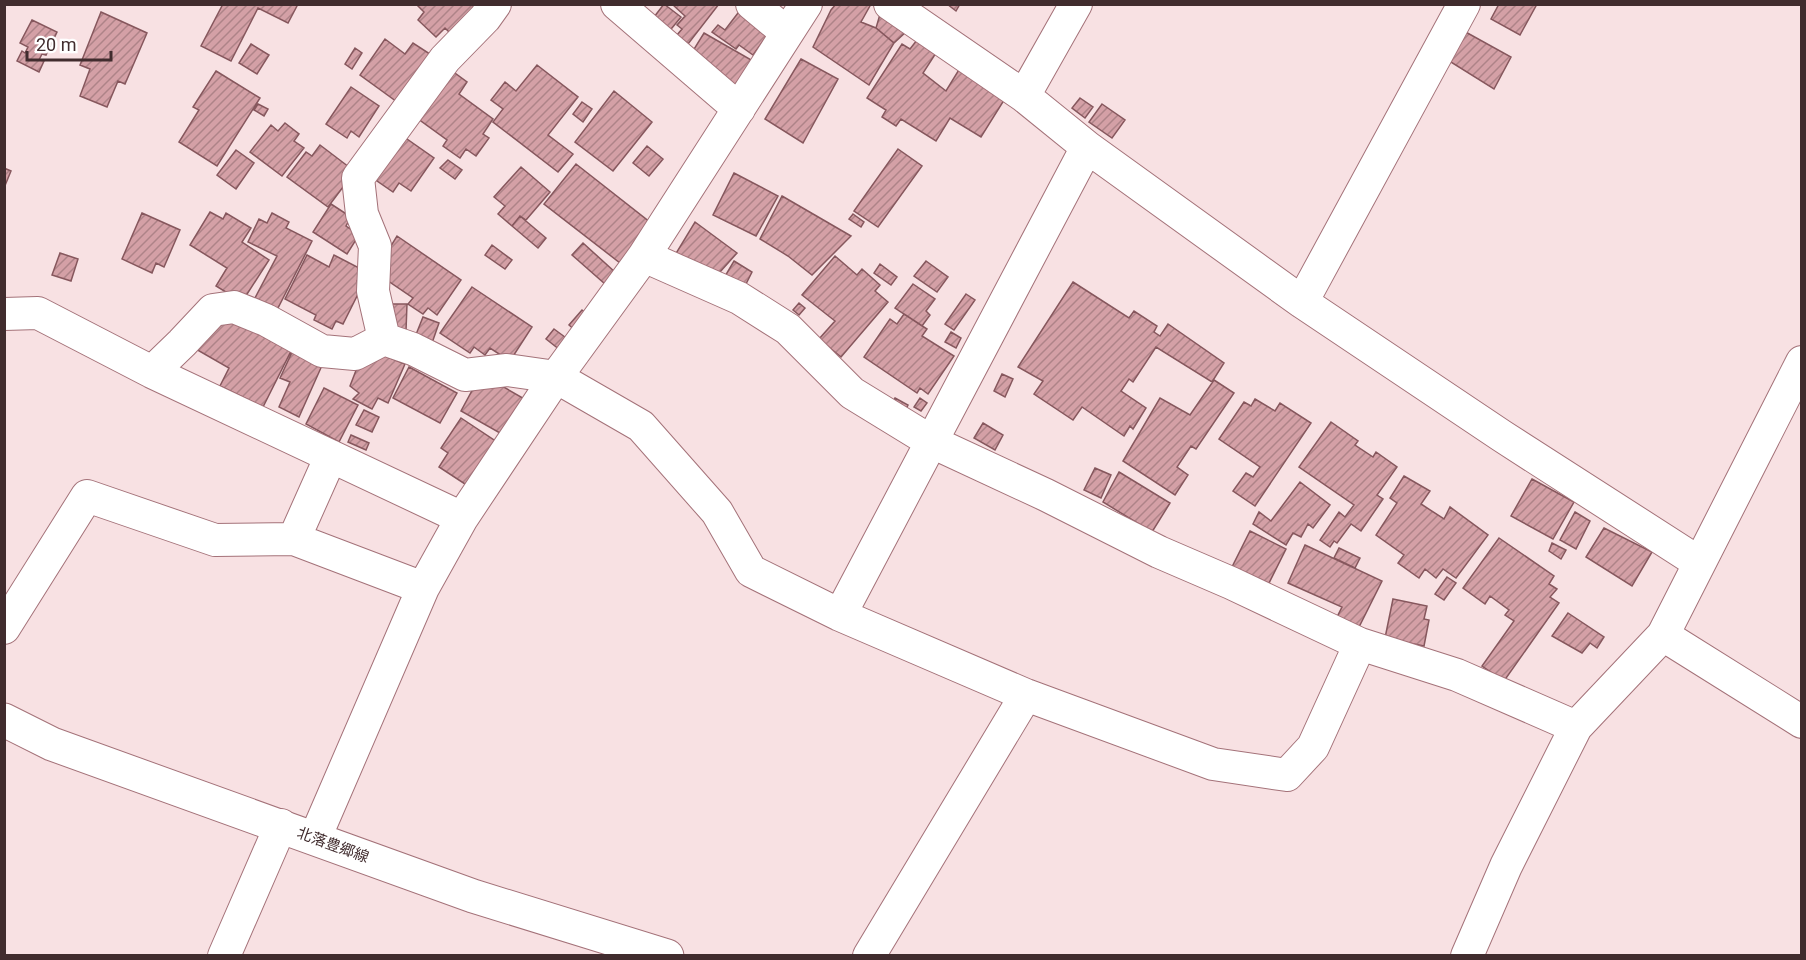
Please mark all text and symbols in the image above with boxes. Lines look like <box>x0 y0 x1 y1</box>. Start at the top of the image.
scale bar <box>27 24 111 62</box>
text: 20 m <box>36 34 76 55</box>
street label: 北落豊郷線 <box>295 824 371 866</box>

